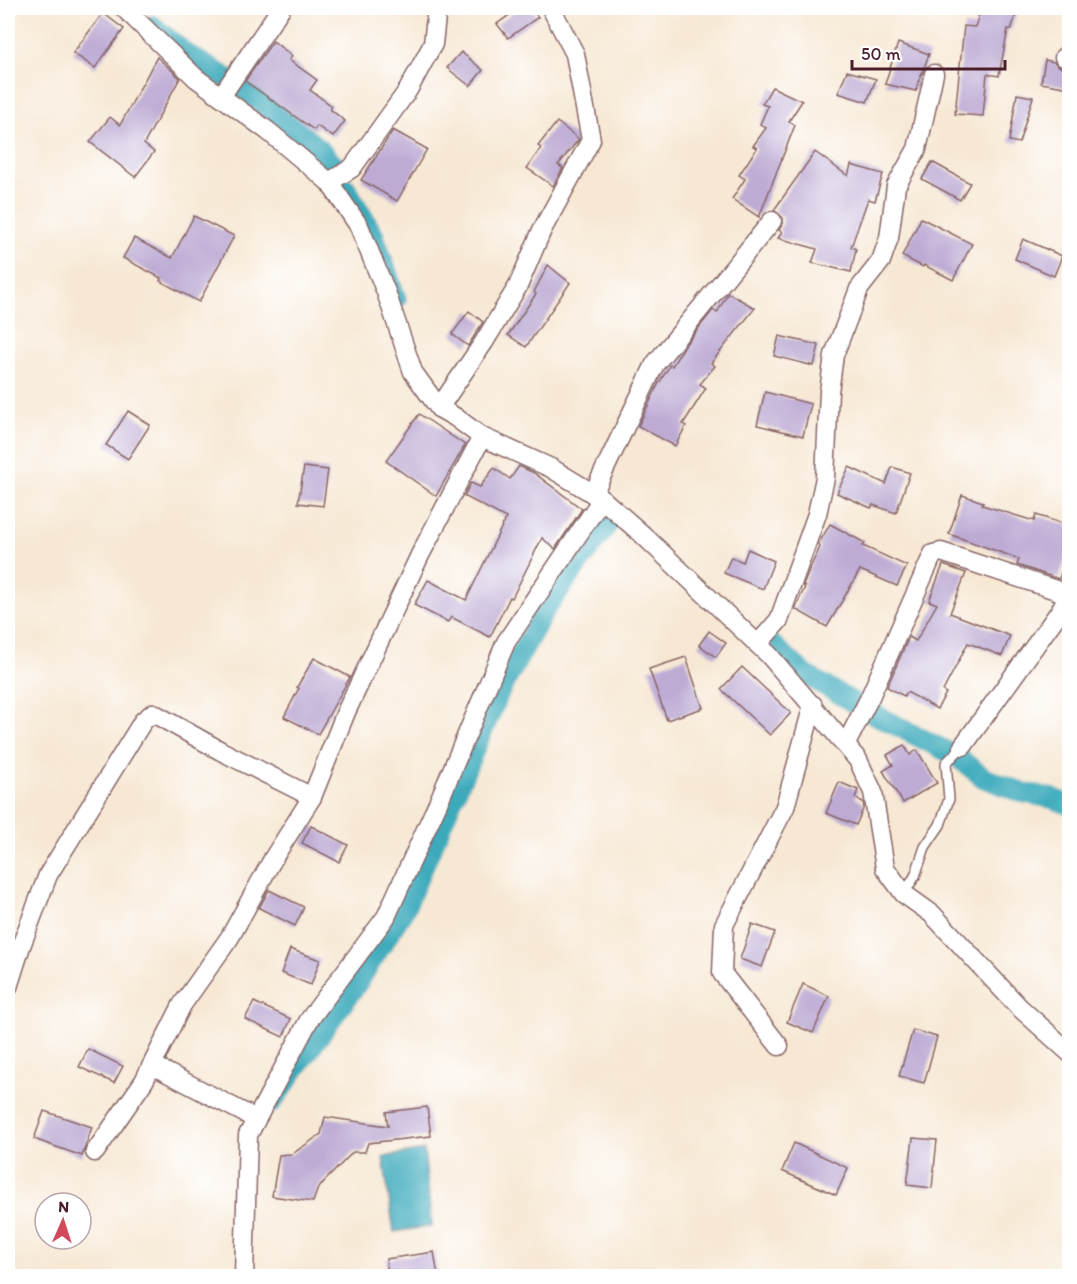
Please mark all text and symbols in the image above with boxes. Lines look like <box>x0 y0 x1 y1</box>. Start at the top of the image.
scale bar <box>852 33 1005 71</box>
text: 50 m <box>861 43 901 65</box>
north arrow <box>33 1191 93 1251</box>
text: N <box>58 1197 70 1216</box>

